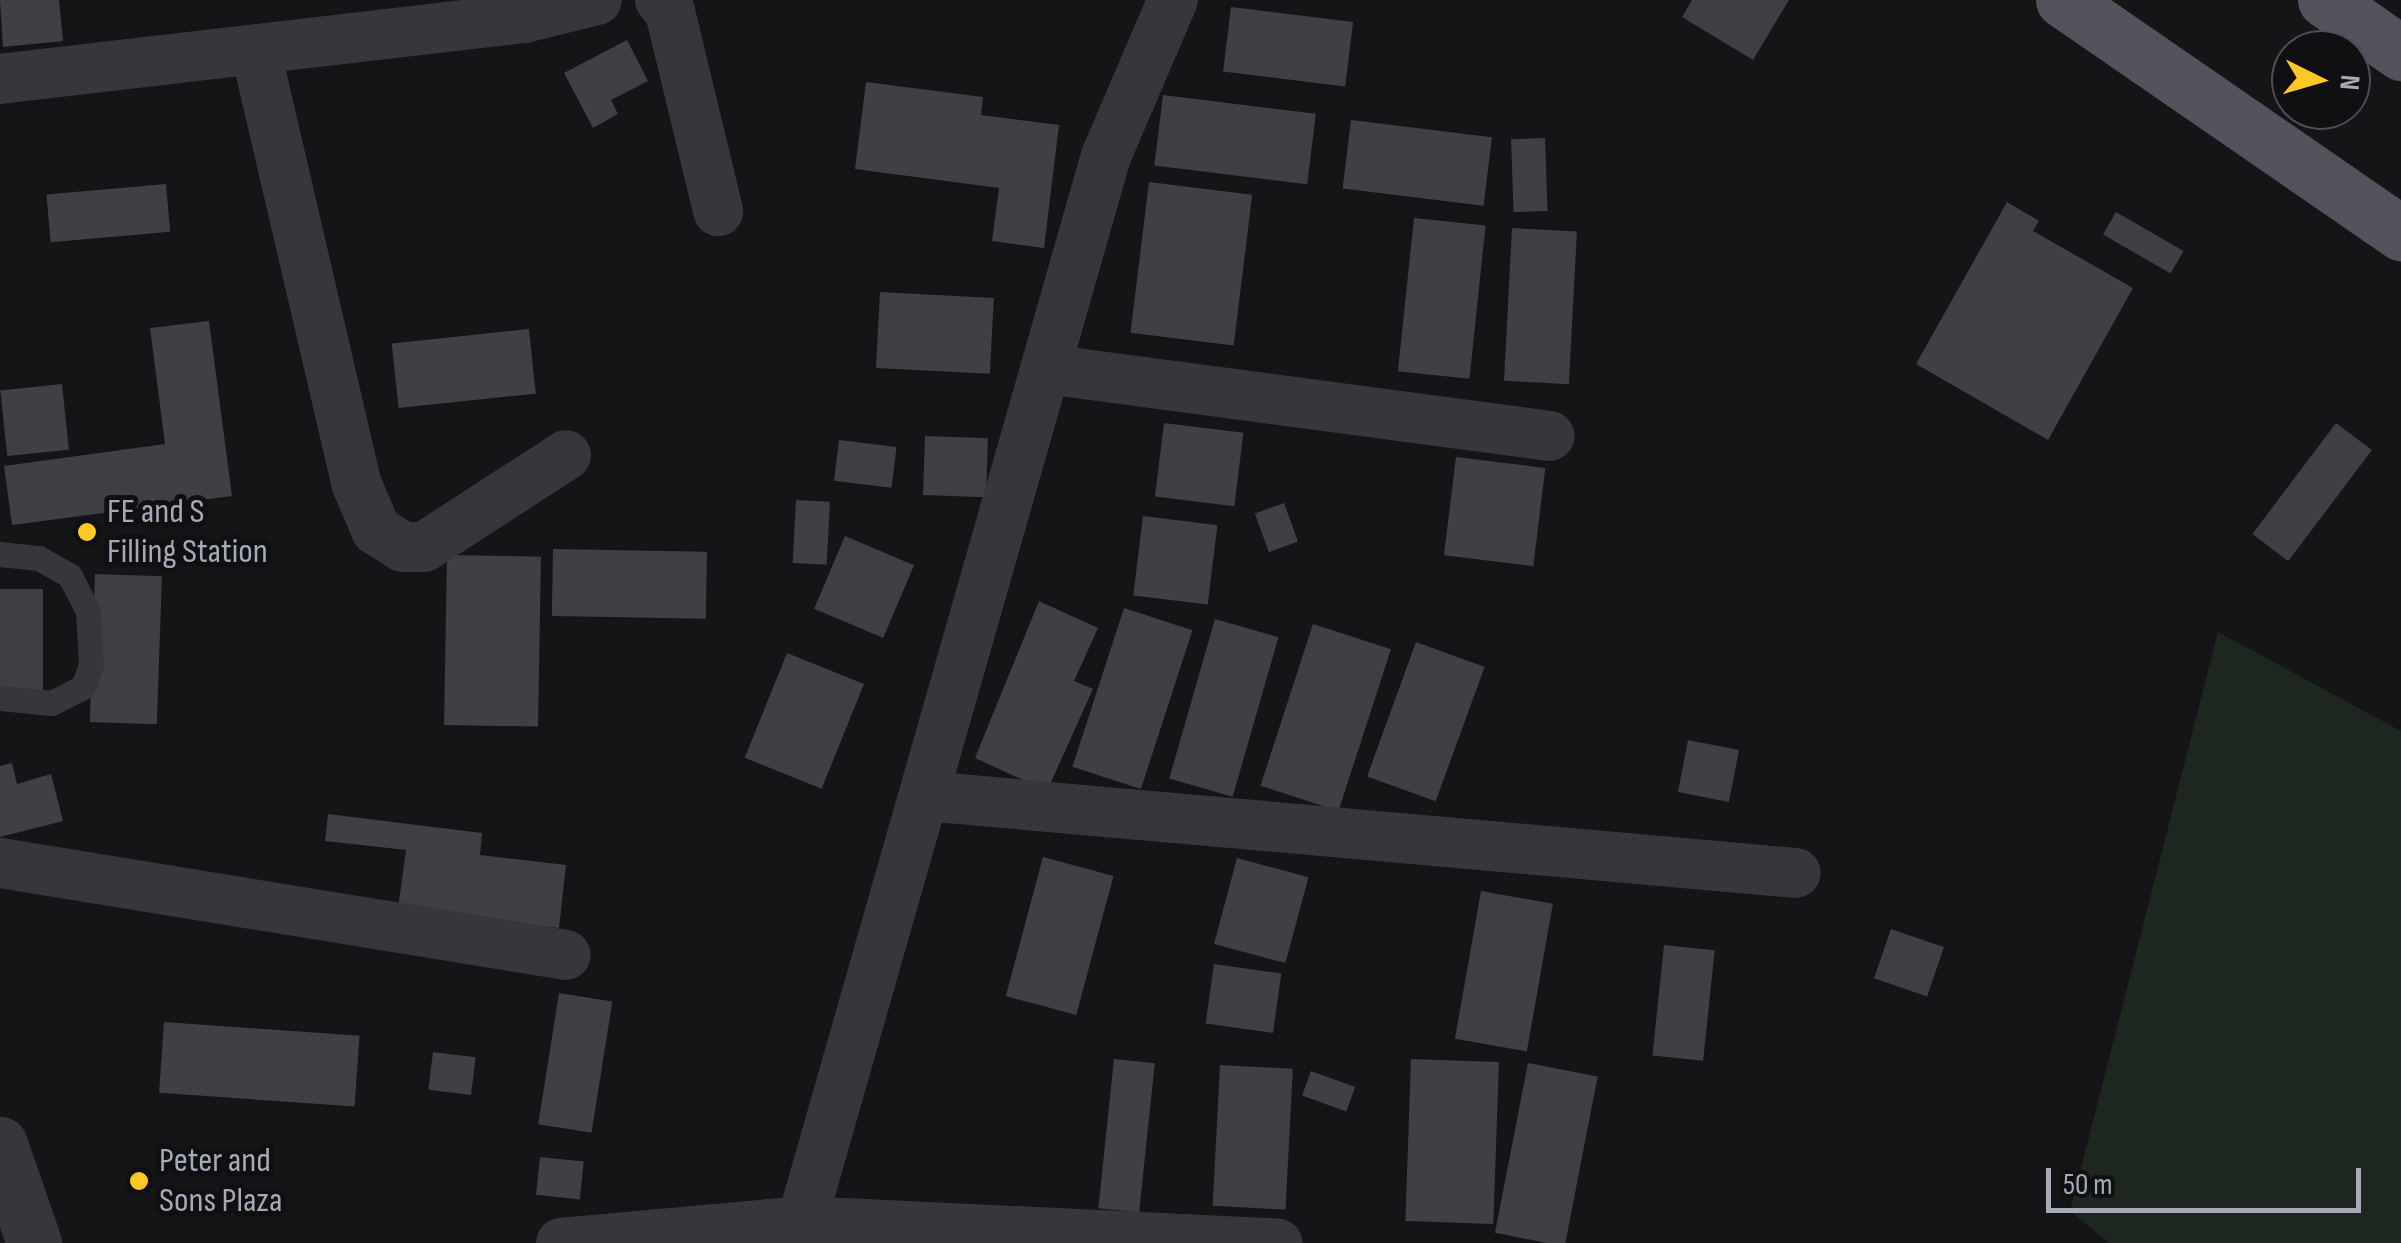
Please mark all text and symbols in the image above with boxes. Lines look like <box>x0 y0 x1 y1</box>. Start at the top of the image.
north arrow <box>2271 30 2371 130</box>
text: N <box>2332 74 2366 91</box>
place label: FE and S Filling Station <box>107 491 268 573</box>
marker: FE and S Filling Station <box>76 521 98 543</box>
place label: Peter and Sons Plaza <box>159 1140 282 1222</box>
scale bar <box>2051 1148 2366 1210</box>
text: 50 m <box>2063 1167 2112 1203</box>
marker: Peter and Sons Plaza <box>128 1170 150 1192</box>

